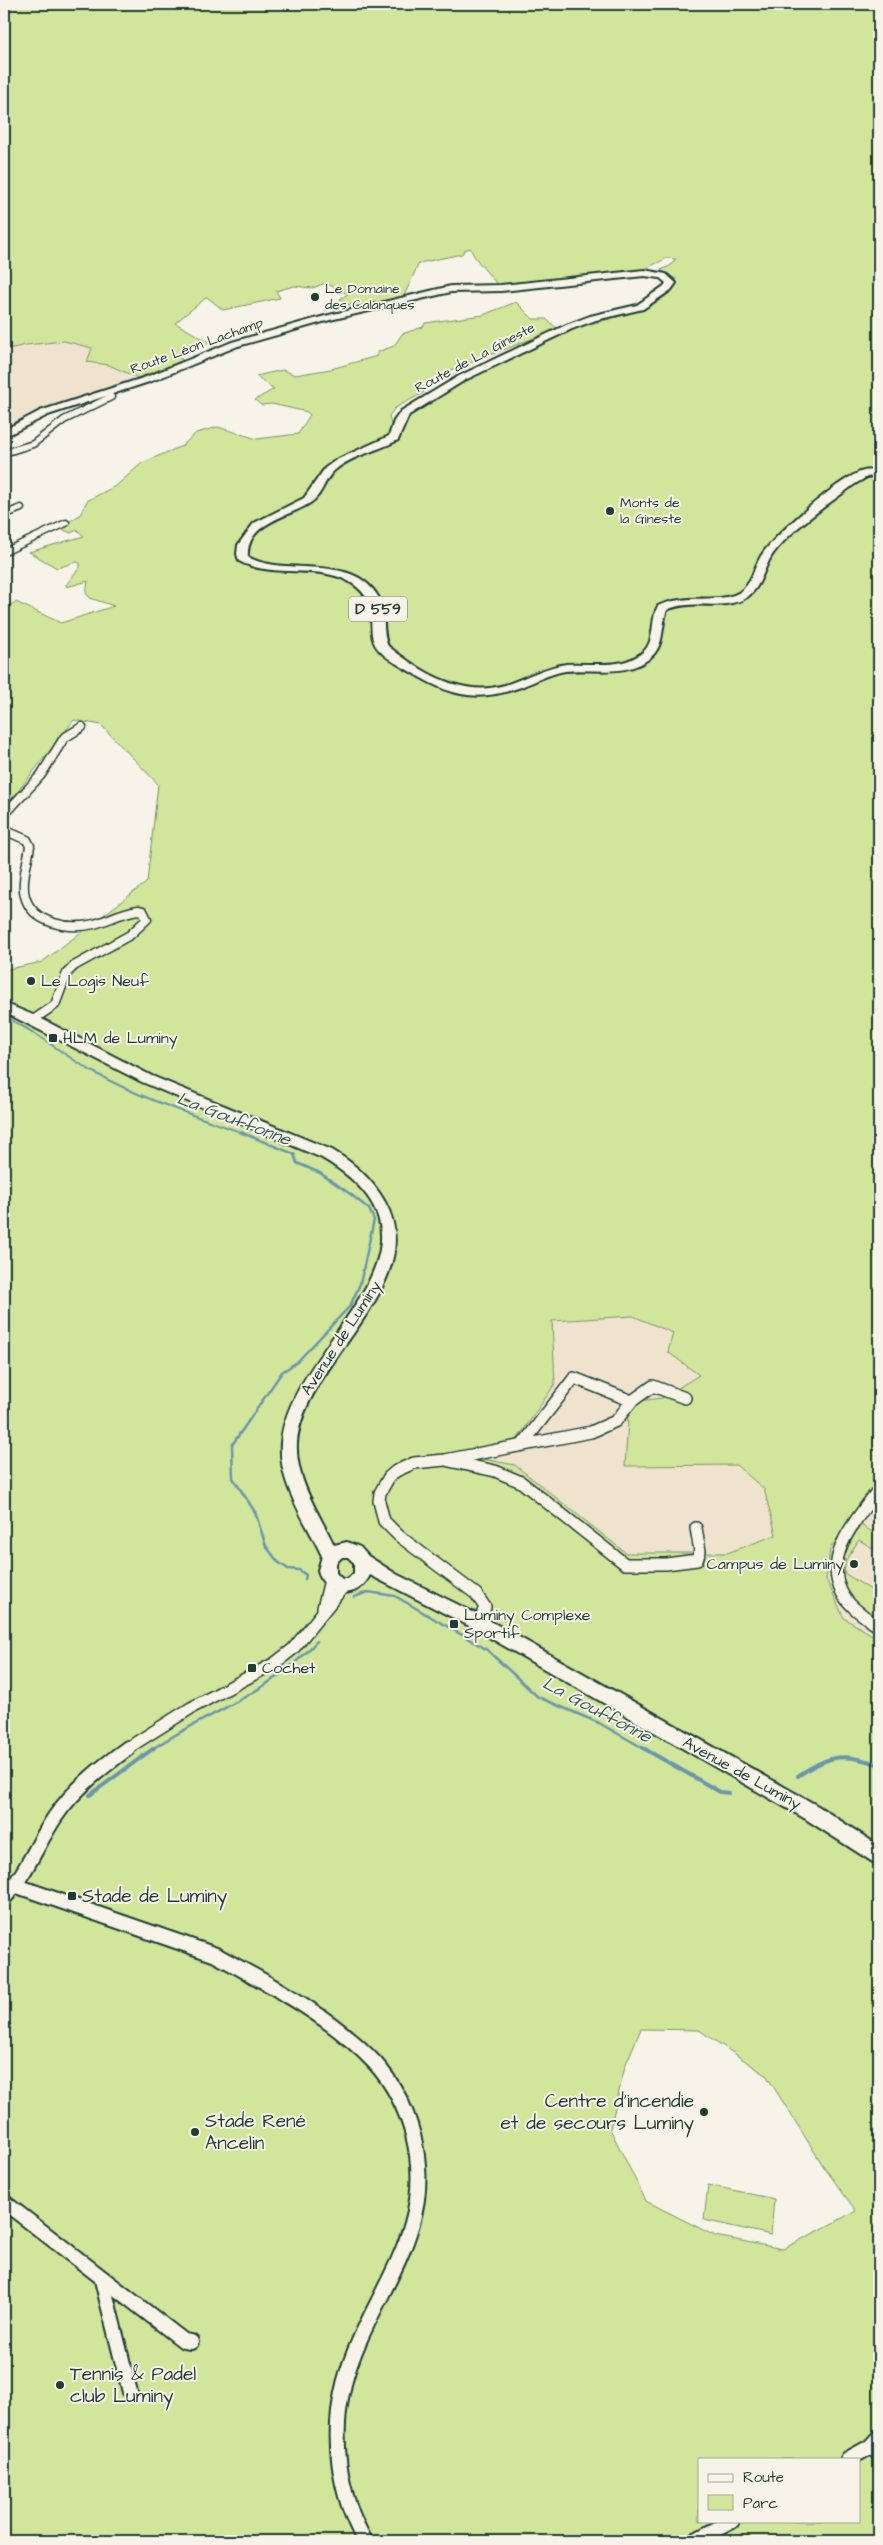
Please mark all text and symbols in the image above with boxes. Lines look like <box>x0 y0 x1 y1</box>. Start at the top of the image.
place label: Le Domaine des Calanques <box>325 279 415 315</box>
marker: Le Domaine des Calanques <box>309 291 321 303</box>
street label: Route Léon Lachamp <box>128 313 266 379</box>
street label: Route de La Gineste <box>411 318 539 398</box>
place label: Monts de la Gineste <box>620 493 682 529</box>
marker: Monts de la Gineste <box>604 505 616 517</box>
road number: D 559 <box>349 596 407 622</box>
place label: Le Logis Neuf <box>41 970 149 993</box>
marker: Le Logis Neuf <box>25 975 37 987</box>
place label: HLM de Luminy <box>63 1027 178 1050</box>
marker: HLM de Luminy <box>47 1032 59 1044</box>
water label: La Gouffonne <box>174 1086 296 1153</box>
street label: Avenue de Luminy <box>296 1276 387 1400</box>
place label: Campus de Luminy <box>706 1553 844 1576</box>
marker: Campus de Luminy <box>848 1558 860 1570</box>
place label: Luminy Complexe Sportif <box>464 1604 591 1644</box>
marker: Luminy Complexe Sportif <box>448 1618 460 1630</box>
place label: Cochet <box>262 1657 316 1679</box>
marker: Cochet <box>246 1662 258 1674</box>
water label: La Gouffonne <box>538 1671 657 1750</box>
street label: Avenue de Luminy <box>678 1731 805 1816</box>
place label: Stade de Luminy <box>82 1883 228 1911</box>
marker: Stade de Luminy <box>66 1890 78 1902</box>
place label: Centre d’incendie et de secours Luminy <box>501 2088 695 2138</box>
marker: Centre d’incendie et de secours Luminy <box>698 2106 710 2118</box>
place label: Stade René Ancelin <box>205 2108 306 2157</box>
marker: Stade René Ancelin <box>189 2126 201 2138</box>
place label: Tennis & Padel club Luminy <box>70 2361 196 2411</box>
marker: Tennis & Padel club Luminy <box>54 2379 66 2391</box>
legend <box>698 2458 860 2522</box>
text: Route <box>743 2467 784 2488</box>
text: Parc <box>743 2493 778 2514</box>

